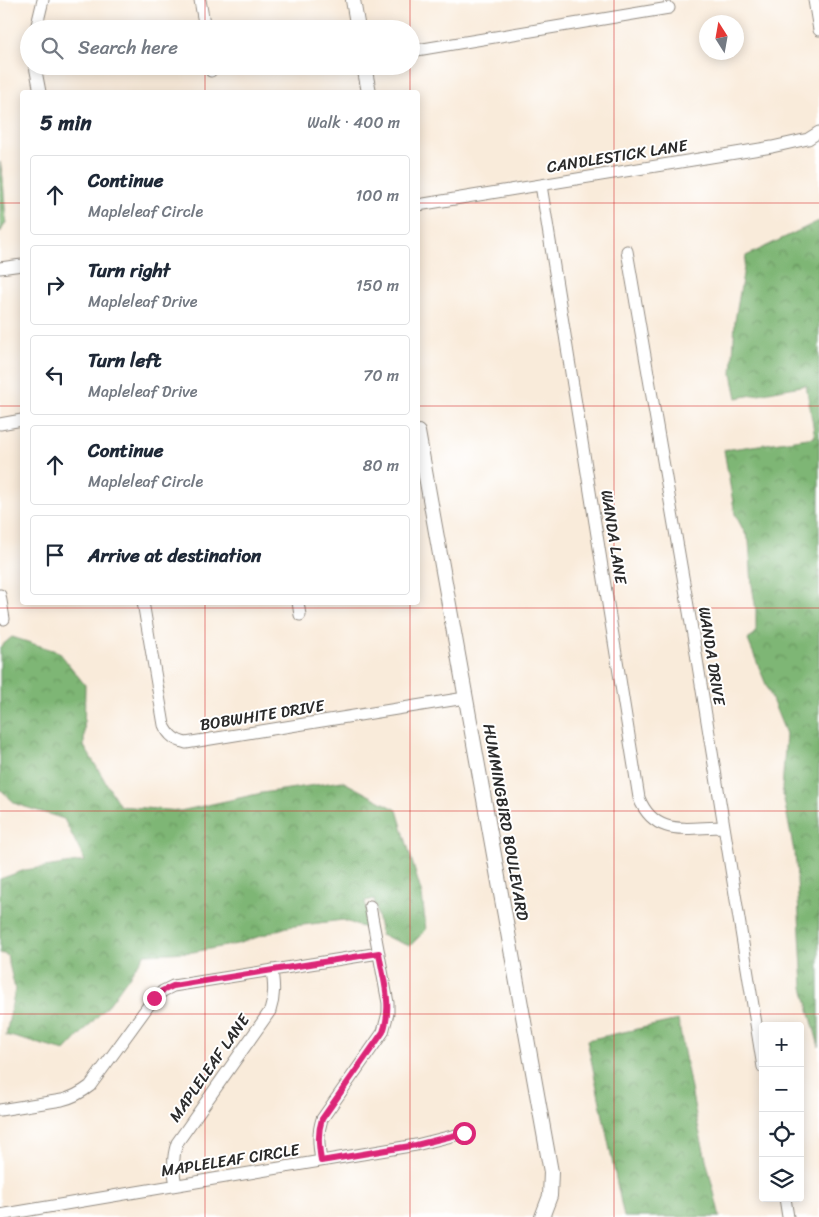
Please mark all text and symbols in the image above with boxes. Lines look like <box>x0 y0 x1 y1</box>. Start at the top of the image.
north arrow <box>699 15 744 60</box>
search box <box>20 20 420 75</box>
text: Search here <box>78 31 178 64</box>
icon: search <box>38 34 66 62</box>
text: 5 min <box>40 104 92 142</box>
text: Walk · 400 m <box>307 108 400 137</box>
street label: CANDLESTICK LANE <box>544 130 691 181</box>
text: Continue <box>88 164 164 197</box>
icon: ahead <box>41 181 69 209</box>
text: 100 m <box>355 181 399 210</box>
text: Mapleleaf Circle <box>88 197 203 226</box>
text: Turn right <box>88 254 170 287</box>
icon: right <box>41 271 69 299</box>
text: 150 m <box>356 271 399 300</box>
text: Mapleleaf Drive <box>88 287 198 316</box>
text: Turn left <box>88 344 161 377</box>
icon: left <box>41 361 69 389</box>
text: 70 m <box>363 361 399 390</box>
text: Mapleleaf Drive <box>88 377 198 406</box>
text: Continue <box>88 434 164 467</box>
icon: ahead <box>41 451 69 479</box>
text: 80 m <box>363 451 399 480</box>
text: Mapleleaf Circle <box>88 467 203 496</box>
street label: WANDA LANE <box>592 488 636 587</box>
text: Arrive at destination <box>88 539 261 572</box>
icon: arrive <box>41 541 69 569</box>
street label: WANDA DRIVE <box>690 605 734 709</box>
street label: BOBWHITE DRIVE <box>198 691 327 739</box>
street label: HUMMINGBIRD BOULEVARD <box>474 721 538 923</box>
route end <box>143 987 166 1010</box>
street label: MAPLELEAF LANE <box>161 1007 258 1128</box>
map controls <box>759 1022 804 1202</box>
button: + <box>759 1022 804 1067</box>
button: − <box>759 1067 804 1112</box>
button: locate <box>759 1112 804 1157</box>
route start <box>453 1122 476 1145</box>
street label: MAPLELEAF CIRCLE <box>159 1135 302 1185</box>
button: layers <box>759 1157 804 1202</box>

